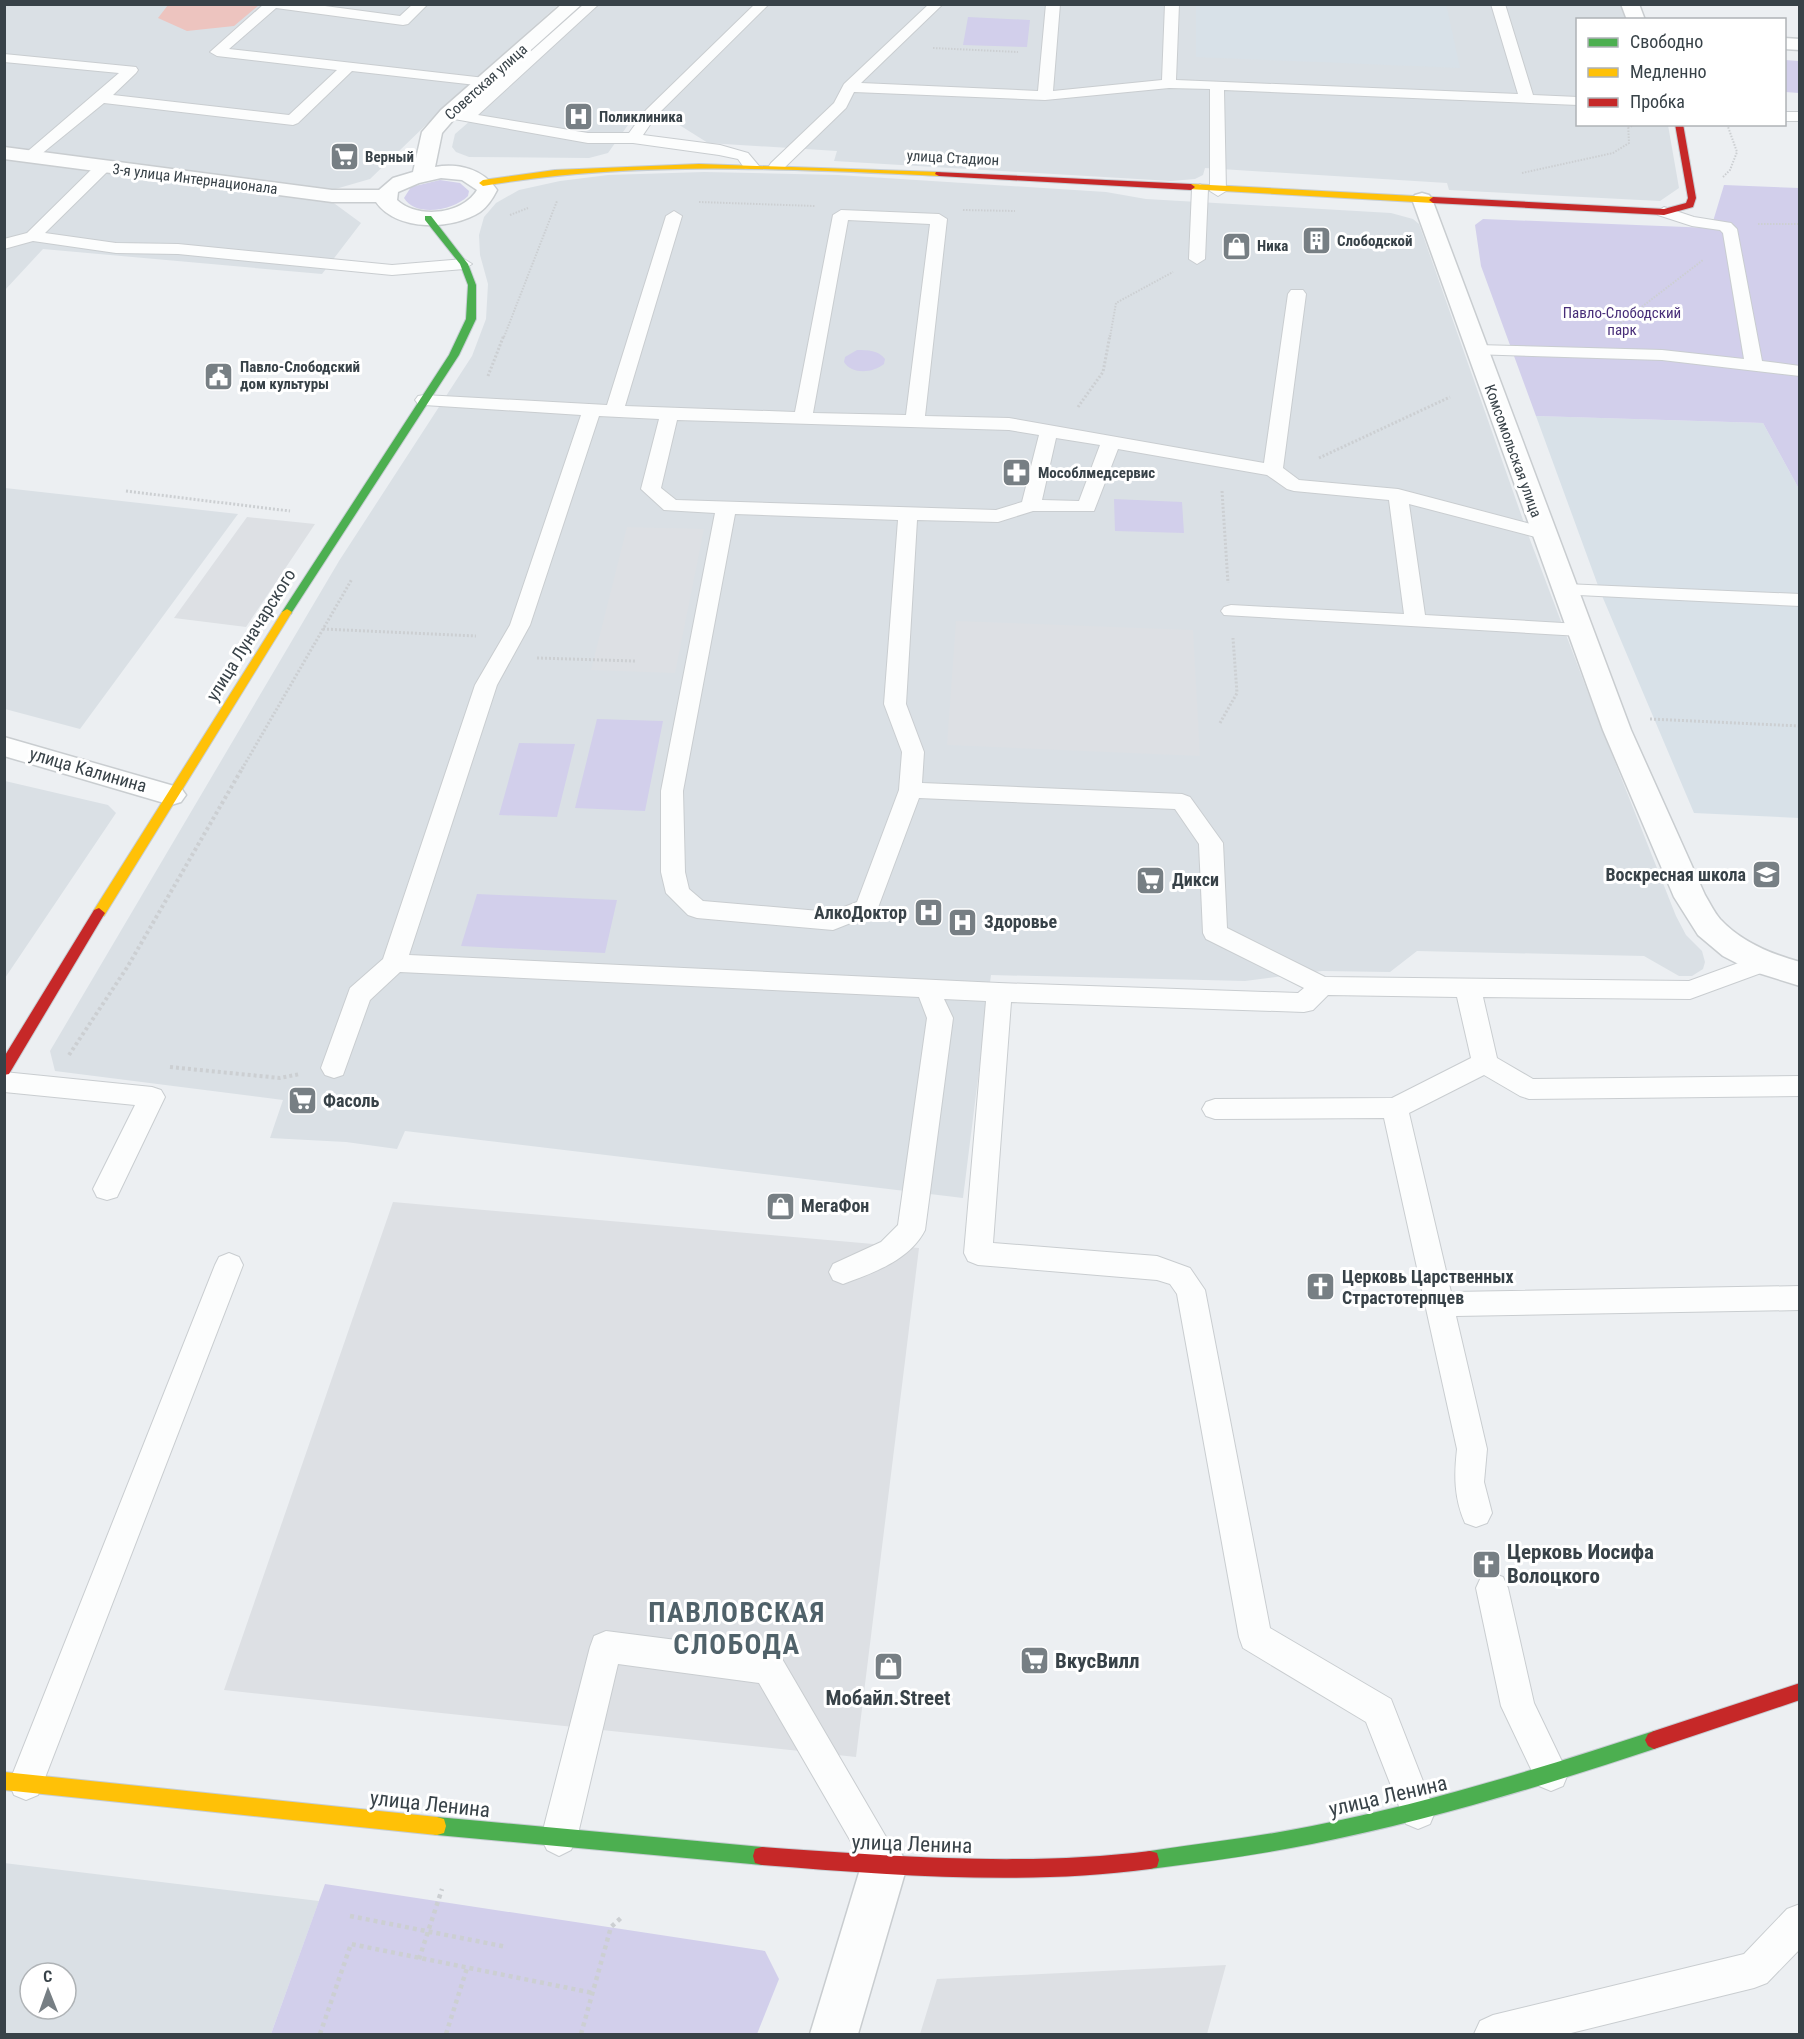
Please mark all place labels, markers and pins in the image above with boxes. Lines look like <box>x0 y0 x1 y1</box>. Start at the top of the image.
hospital icon: Поликлиника <box>562 101 594 133</box>
place label: Поликлиника <box>599 108 683 126</box>
supermarket icon: Верный <box>328 141 360 173</box>
place label: Верный <box>365 148 414 166</box>
building icon: Слободской <box>1300 225 1332 257</box>
shop icon: Ника <box>1220 230 1252 262</box>
place label: Слободской <box>1337 232 1412 250</box>
place label: Ника <box>1257 237 1288 255</box>
place label: Павло-Слободский дом культуры <box>240 358 360 393</box>
public building icon: Павло-Слободский дом культуры <box>203 360 235 392</box>
pharmacy icon: Мособлмедсервис <box>1001 457 1033 489</box>
place label: Мособлмедсервис <box>1038 464 1155 482</box>
school or university icon: Воскресная школа <box>1751 859 1783 891</box>
supermarket icon: Дикси <box>1135 864 1167 896</box>
place label: Воскресная школа <box>1605 864 1746 885</box>
place label: Дикси <box>1172 869 1219 890</box>
hospital icon: АлкоДоктор <box>912 897 944 929</box>
place label: АлкоДоктор <box>814 902 907 923</box>
hospital icon: Здоровье <box>947 906 979 938</box>
place label: Здоровье <box>984 911 1057 932</box>
supermarket icon: Фасоль <box>286 1085 318 1117</box>
place label: Фасоль <box>323 1090 380 1111</box>
shop icon: МегаФон <box>764 1190 796 1222</box>
place label: МегаФон <box>801 1195 869 1216</box>
place label: Церковь Царственных Страстотерпцев <box>1342 1266 1514 1308</box>
church icon: Церковь Царственных Страстотерпцев <box>1305 1271 1337 1303</box>
place label: Церковь Иосифа Волоцкого <box>1507 1540 1654 1588</box>
church icon: Церковь Иосифа Волоцкого <box>1470 1548 1502 1580</box>
supermarket icon: ВкусВилл <box>1018 1645 1050 1677</box>
place label: ВкусВилл <box>1055 1649 1140 1673</box>
shop icon: Мобайл.Street <box>872 1651 904 1683</box>
place label: Мобайл.Street <box>826 1686 950 1710</box>

